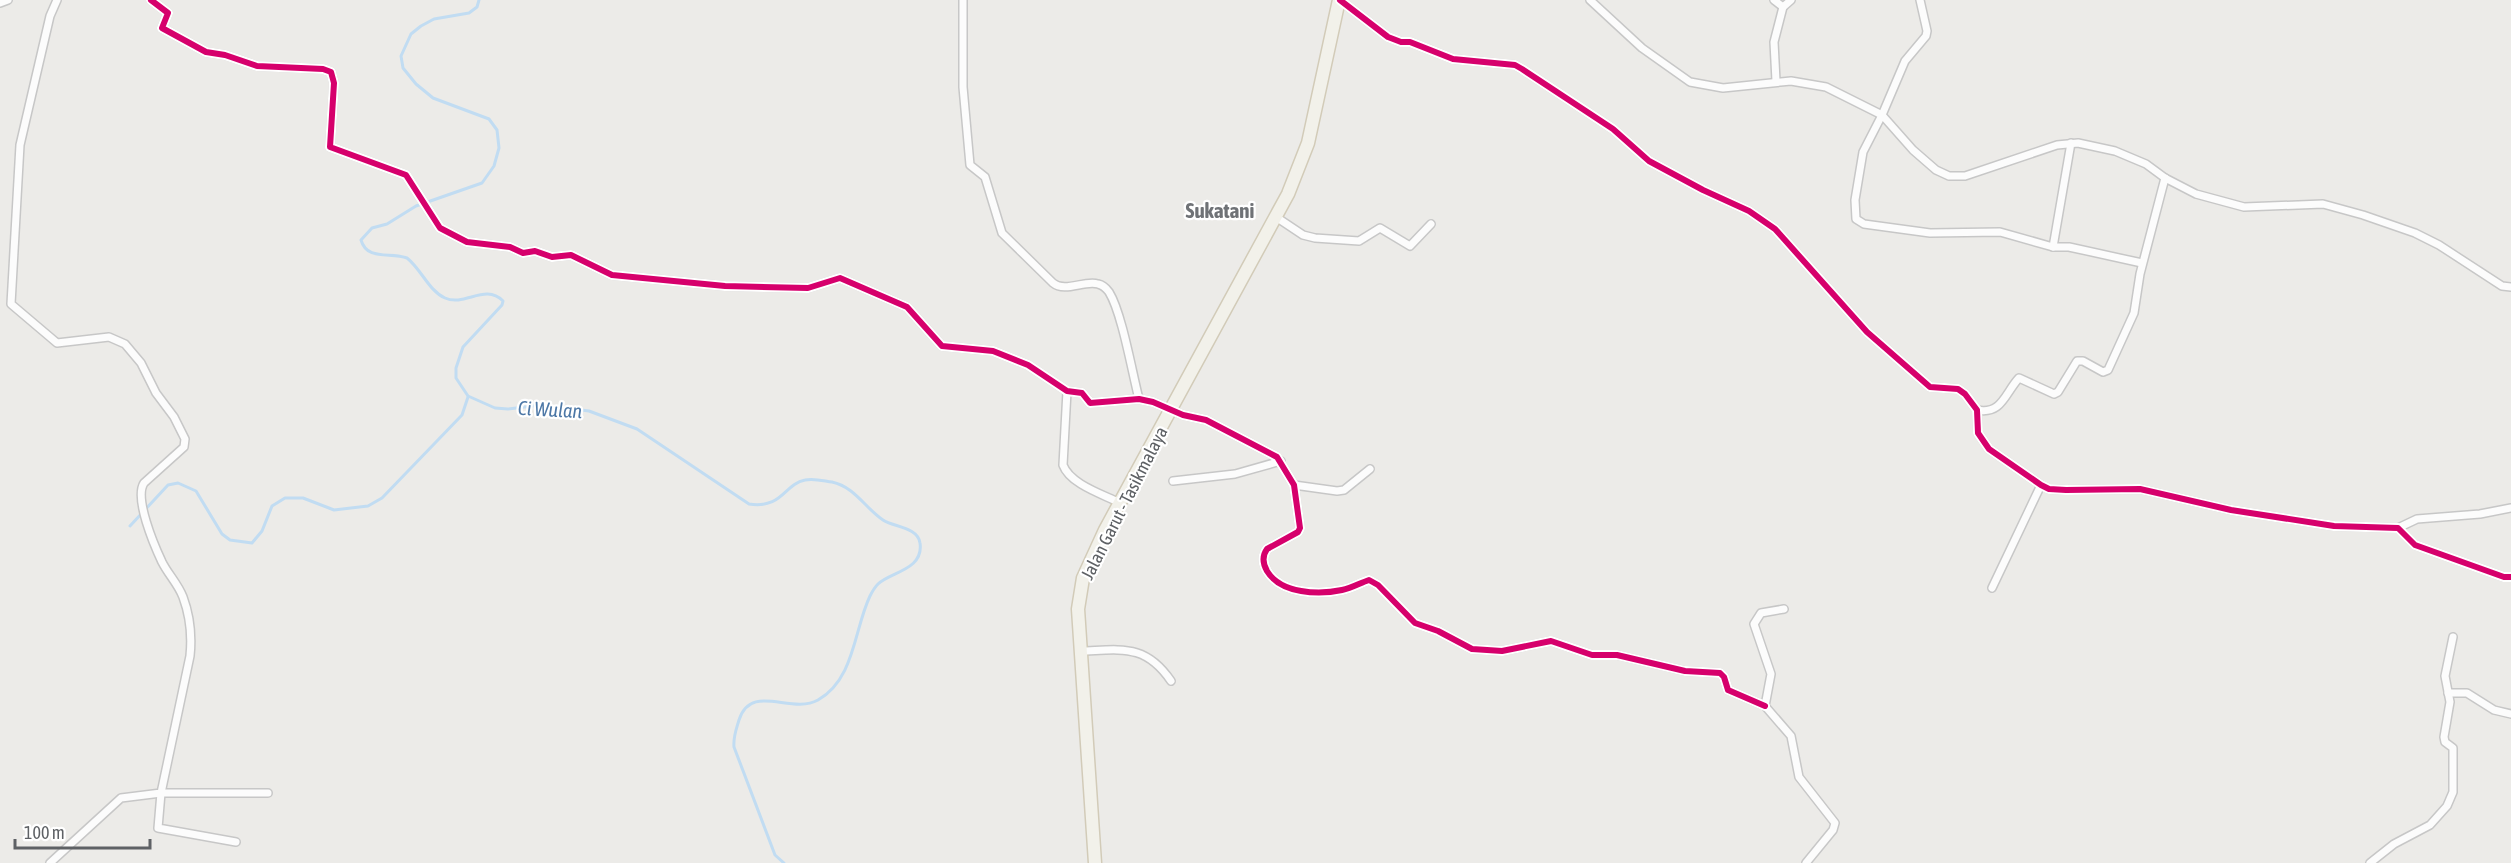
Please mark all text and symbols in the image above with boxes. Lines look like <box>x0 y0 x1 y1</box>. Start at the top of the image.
district label: Sukatani <box>1186 198 1254 222</box>
water label: Ci Wulan <box>517 396 583 422</box>
street label: Jalan Garut - Tasikmalaya <box>1076 423 1172 583</box>
scale bar <box>15 812 150 850</box>
text: 100 m <box>24 822 65 843</box>

